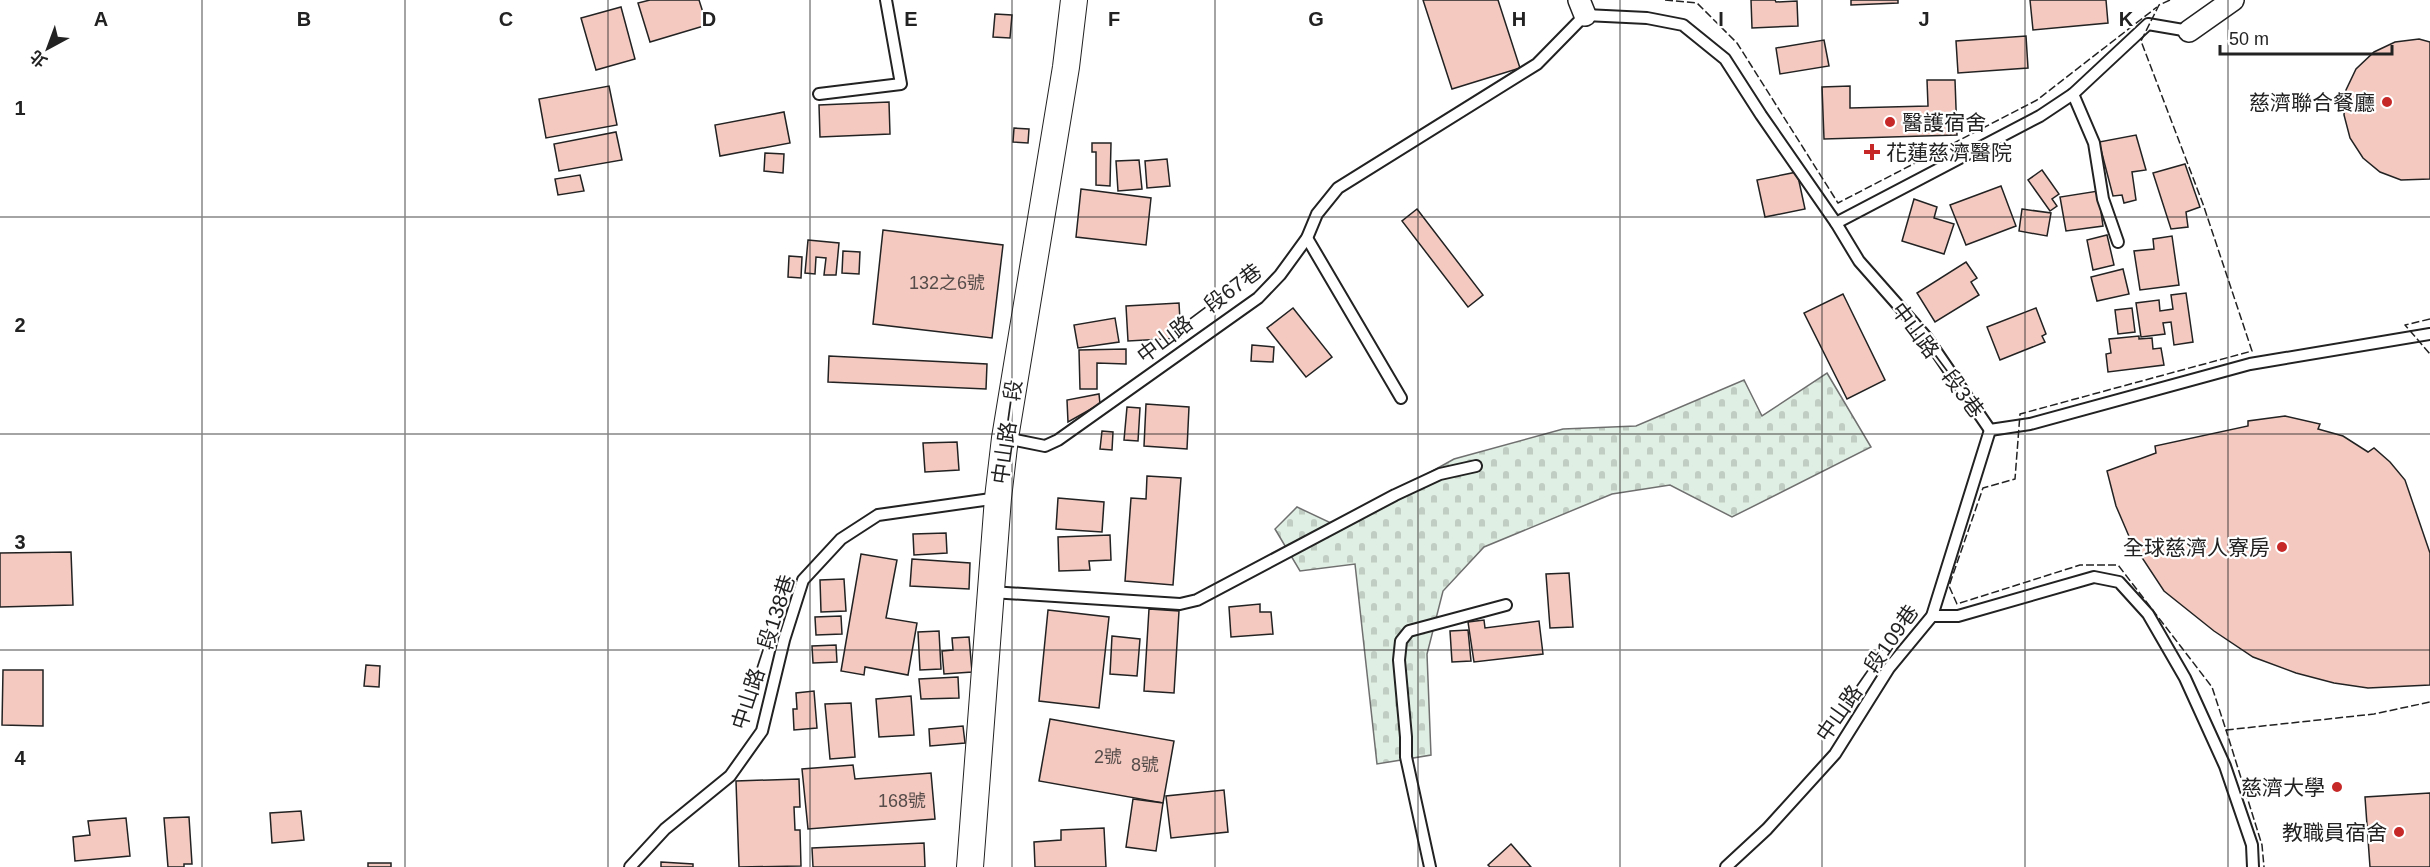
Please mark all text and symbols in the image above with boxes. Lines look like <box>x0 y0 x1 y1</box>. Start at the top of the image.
text: A <box>94 8 108 30</box>
text: B <box>297 8 311 30</box>
text: C <box>499 8 513 30</box>
text: D <box>702 8 716 30</box>
text: E <box>904 8 918 30</box>
text: F <box>1108 8 1120 30</box>
text: G <box>1308 8 1324 30</box>
text: H <box>1512 8 1526 30</box>
text: I <box>1718 8 1724 30</box>
text: J <box>1918 8 1930 30</box>
text: K <box>2119 8 2134 30</box>
north arrow <box>18 18 78 78</box>
scale bar <box>2220 18 2392 56</box>
text: 50 m <box>2229 29 2269 49</box>
text: 北 <box>27 47 50 71</box>
place label: 慈濟聯合餐廳 <box>2249 91 2375 114</box>
marker: 慈濟聯合餐廳 <box>2380 95 2394 109</box>
text: 1 <box>14 97 26 119</box>
place label: 醫護宿舍 <box>1902 111 1986 134</box>
marker: 醫護宿舍 <box>1883 115 1897 129</box>
place label: 花蓮慈濟醫院 <box>1886 141 2012 164</box>
marker: 花蓮慈濟醫院 <box>1863 143 1881 161</box>
street label: 中山路一段67巷 <box>1132 259 1266 367</box>
house number: 132之6號 <box>909 273 985 293</box>
street label: 中山路一段3巷 <box>1887 298 1989 422</box>
text: 2 <box>14 314 26 336</box>
street label: 中山路一段 <box>988 378 1026 486</box>
text: 3 <box>14 531 26 553</box>
place label: 全球慈濟人寮房 <box>2123 536 2270 559</box>
marker: 全球慈濟人寮房 <box>2275 540 2289 554</box>
street label: 中山路一段138巷 <box>727 572 799 732</box>
street label: 中山路一段109巷 <box>1811 600 1923 746</box>
text: 4 <box>14 747 26 769</box>
house number: 2號 <box>1094 747 1122 767</box>
house number: 8號 <box>1131 755 1159 775</box>
place label: 慈濟大學 <box>2241 776 2325 799</box>
marker: 慈濟大學 <box>2330 780 2344 794</box>
house number: 168號 <box>878 791 926 811</box>
place label: 教職員宿舍 <box>2282 821 2387 844</box>
marker: 教職員宿舍 <box>2392 825 2406 839</box>

